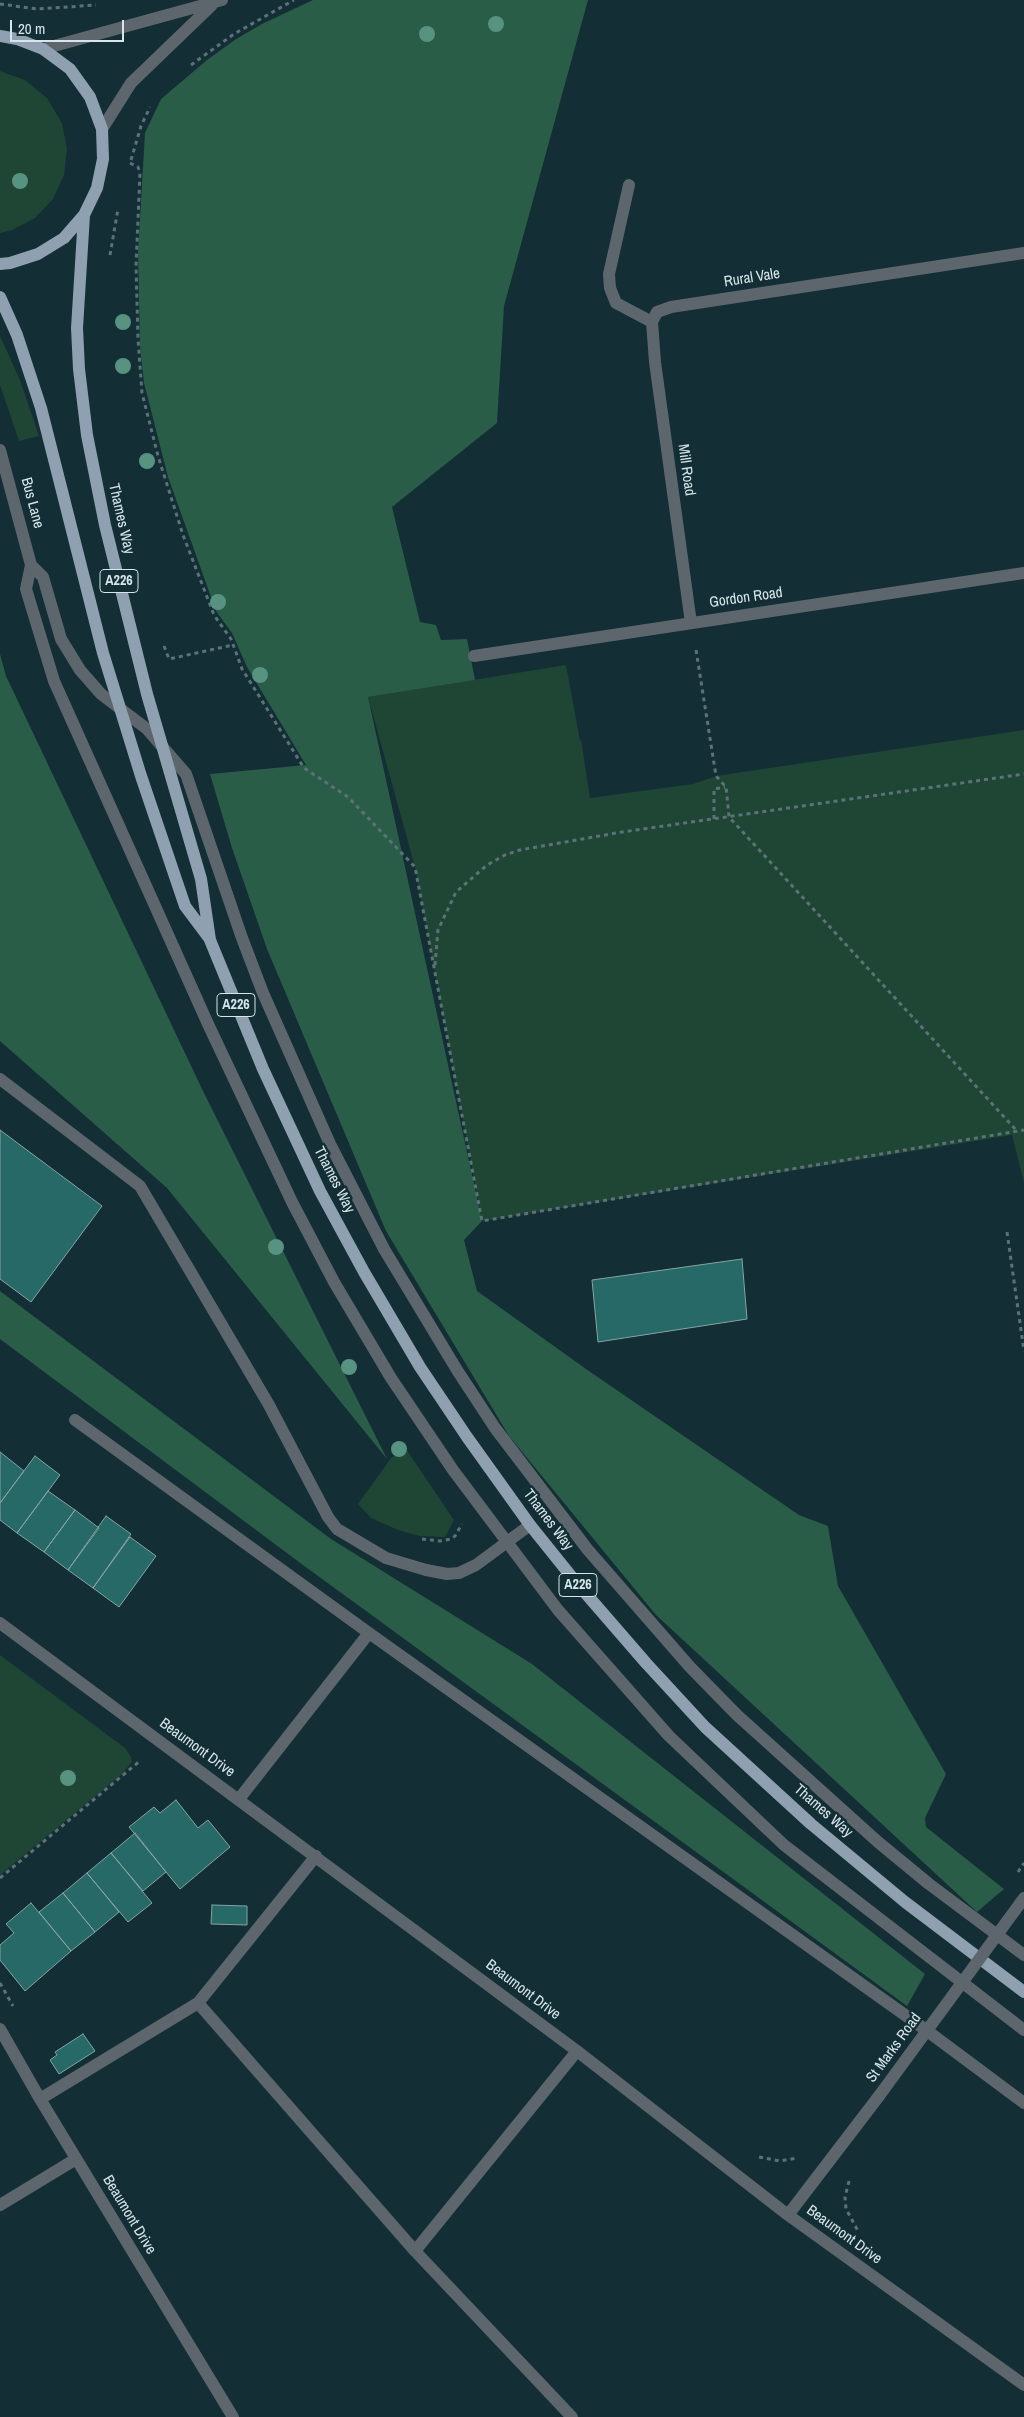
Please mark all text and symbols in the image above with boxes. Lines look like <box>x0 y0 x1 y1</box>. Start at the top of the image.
scale bar <box>12 10 126 42</box>
text: 20 m <box>18 18 45 39</box>
street label: Rural Vale <box>723 265 781 291</box>
street label: Mill Road <box>673 443 699 497</box>
street label: Bus Lane <box>17 476 47 530</box>
street label: Thames Way <box>104 482 138 556</box>
road number: A226 <box>100 570 138 592</box>
street label: Gordon Road <box>708 584 784 612</box>
road number: A226 <box>217 994 255 1016</box>
street label: Thames Way <box>310 1144 358 1216</box>
street label: Thames Way <box>519 1486 577 1554</box>
road number: A226 <box>559 1574 597 1596</box>
street label: Beaumont Drive <box>156 1715 238 1781</box>
street label: Thames Way <box>790 1781 856 1841</box>
street label: Beaumont Drive <box>482 1956 564 2024</box>
street label: St Marks Road <box>863 2010 925 2086</box>
street label: Beaumont Drive <box>98 2172 160 2258</box>
street label: Beaumont Drive <box>803 2202 885 2268</box>

